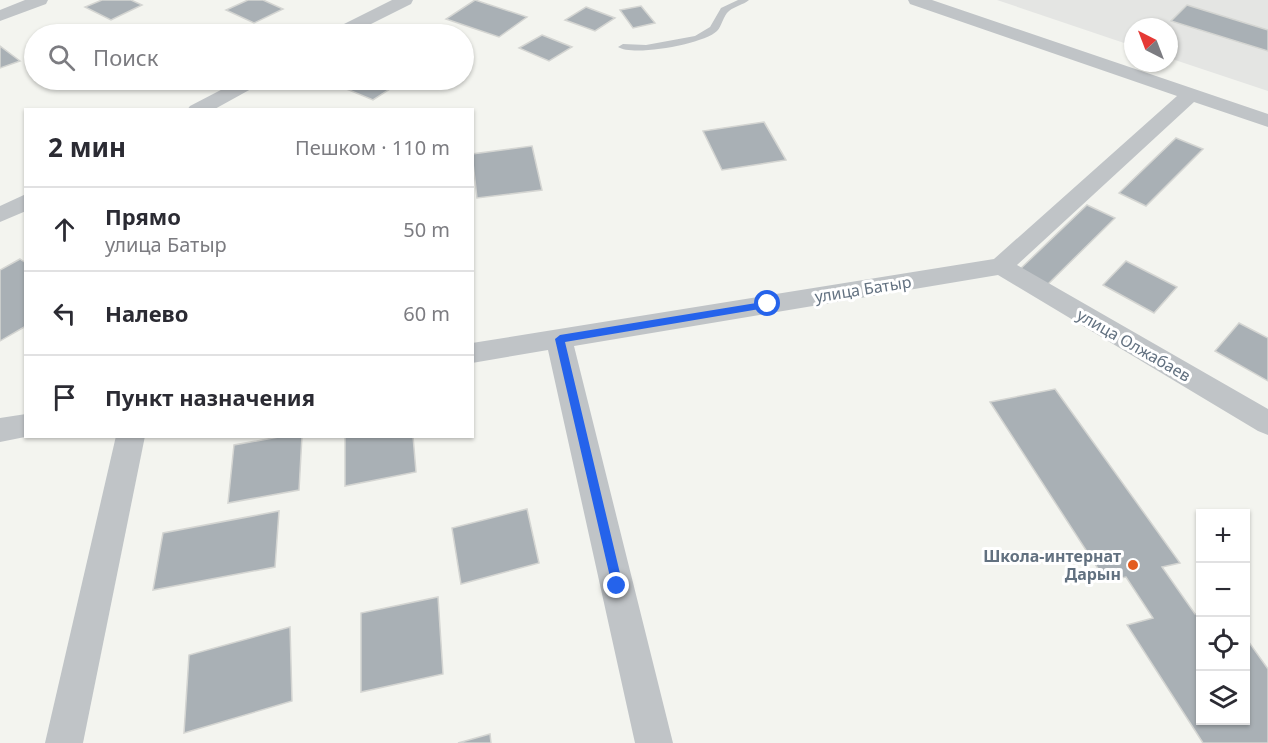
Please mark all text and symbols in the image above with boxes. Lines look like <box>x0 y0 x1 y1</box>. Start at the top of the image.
north arrow <box>1124 18 1178 72</box>
search box <box>24 24 474 90</box>
icon: search <box>45 41 78 74</box>
text: Поиск <box>93 42 158 72</box>
text: 2 мин <box>48 129 126 165</box>
text: Пешком · 110 m <box>295 134 450 161</box>
text: Прямо <box>105 201 181 231</box>
icon: ahead <box>48 213 81 246</box>
text: 50 m <box>403 216 450 243</box>
text: улица Батыр <box>105 231 227 258</box>
street label: улица Батыр <box>813 271 913 307</box>
route start <box>754 290 780 316</box>
icon: left <box>48 297 81 330</box>
text: Налево <box>105 298 188 328</box>
text: 60 m <box>403 300 450 327</box>
street label: улица Олжабаев <box>1073 303 1195 387</box>
icon: arrive <box>48 381 81 414</box>
text: Пункт назначения <box>105 382 315 412</box>
map controls <box>1196 509 1250 725</box>
button: + <box>1196 509 1250 563</box>
place label: Школа-интернат Дарын <box>983 545 1121 585</box>
marker: Школа-интернат Дарын <box>1126 558 1140 572</box>
button: − <box>1196 563 1250 617</box>
route end <box>603 572 629 598</box>
button: locate <box>1196 617 1250 671</box>
button: layers <box>1196 671 1250 725</box>

